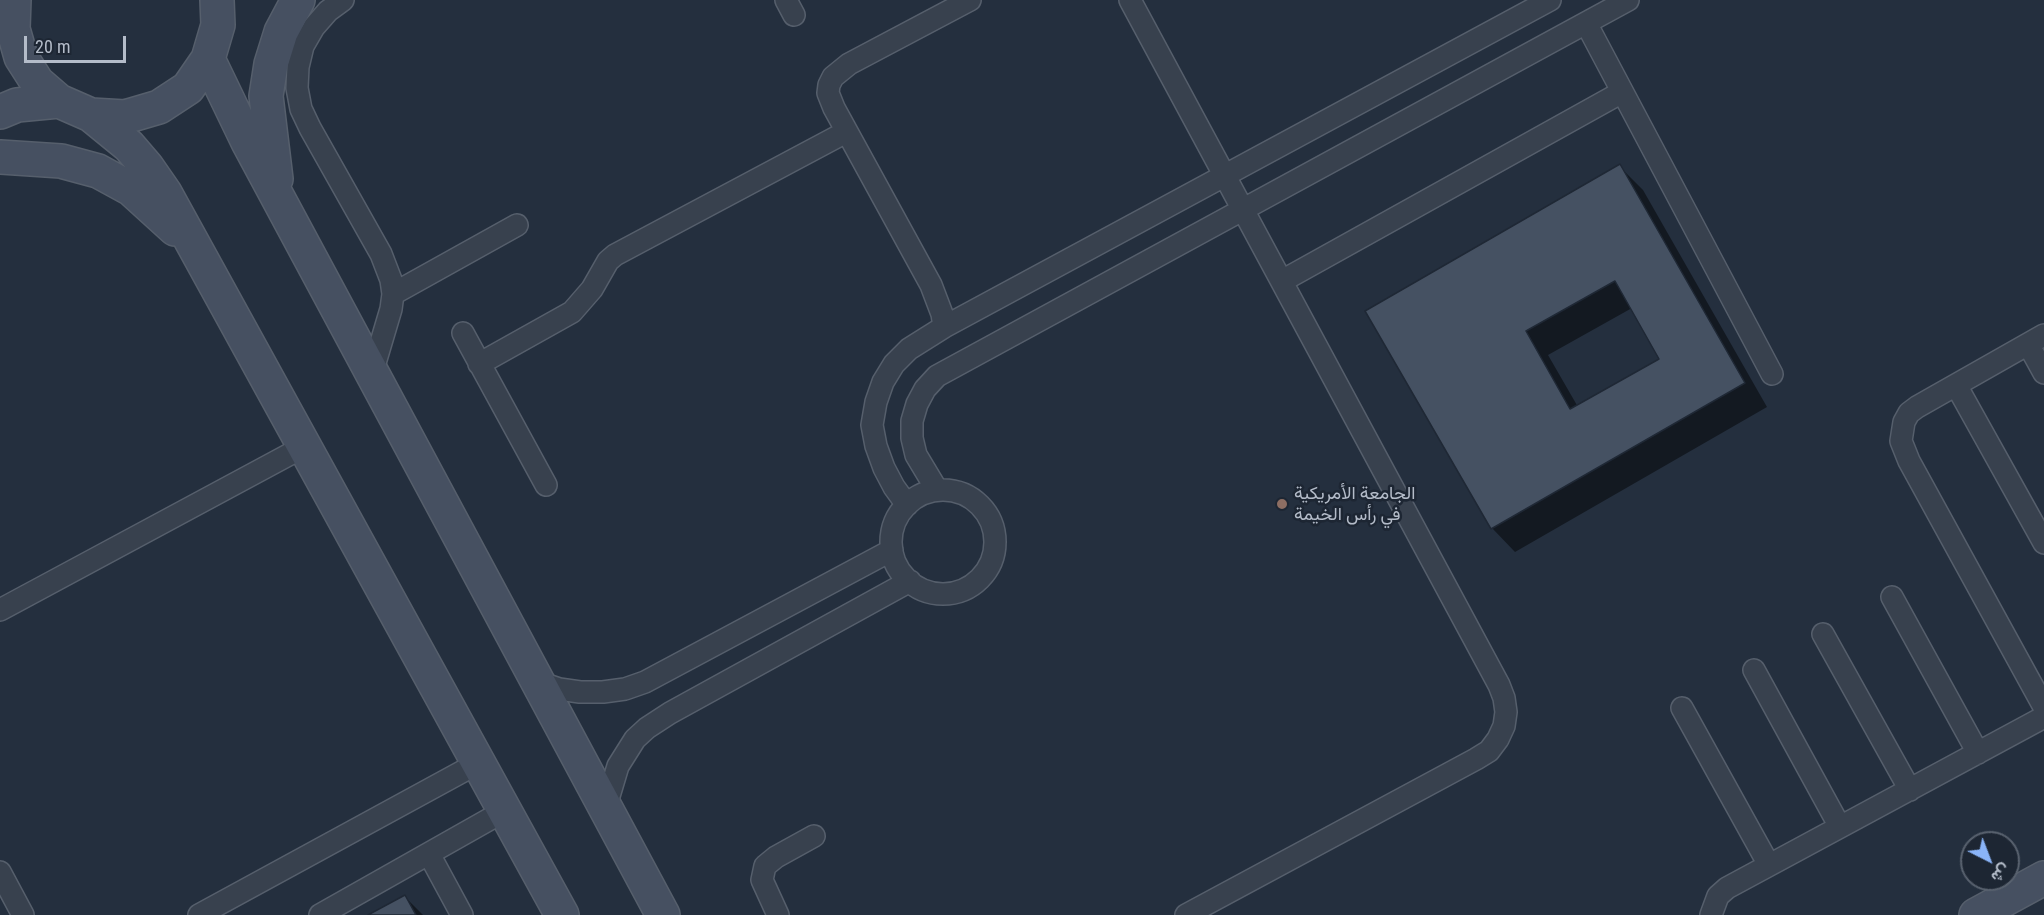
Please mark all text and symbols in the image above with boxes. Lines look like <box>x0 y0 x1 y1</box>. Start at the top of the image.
scale bar <box>27 24 129 62</box>
text: 20 m <box>35 36 70 57</box>
place label: الجامعة الأمريكية في رأس الخيمة <box>1294 483 1415 526</box>
marker: الجامعة الأمريكية في رأس الخيمة <box>1275 497 1289 511</box>
north arrow <box>1960 831 2020 891</box>
text: ش <box>1988 860 2015 887</box>

